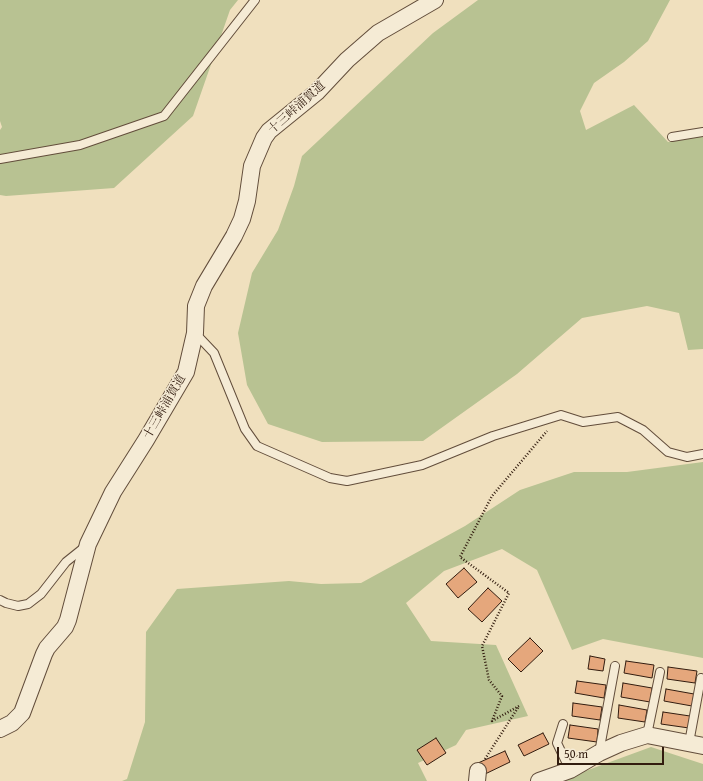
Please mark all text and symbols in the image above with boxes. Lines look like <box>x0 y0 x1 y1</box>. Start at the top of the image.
street label: 十三峠浦賀道 <box>265 79 329 137</box>
street label: 十三峠浦賀道 <box>141 372 189 442</box>
scale bar <box>559 739 666 765</box>
text: 50 m <box>564 745 588 762</box>

